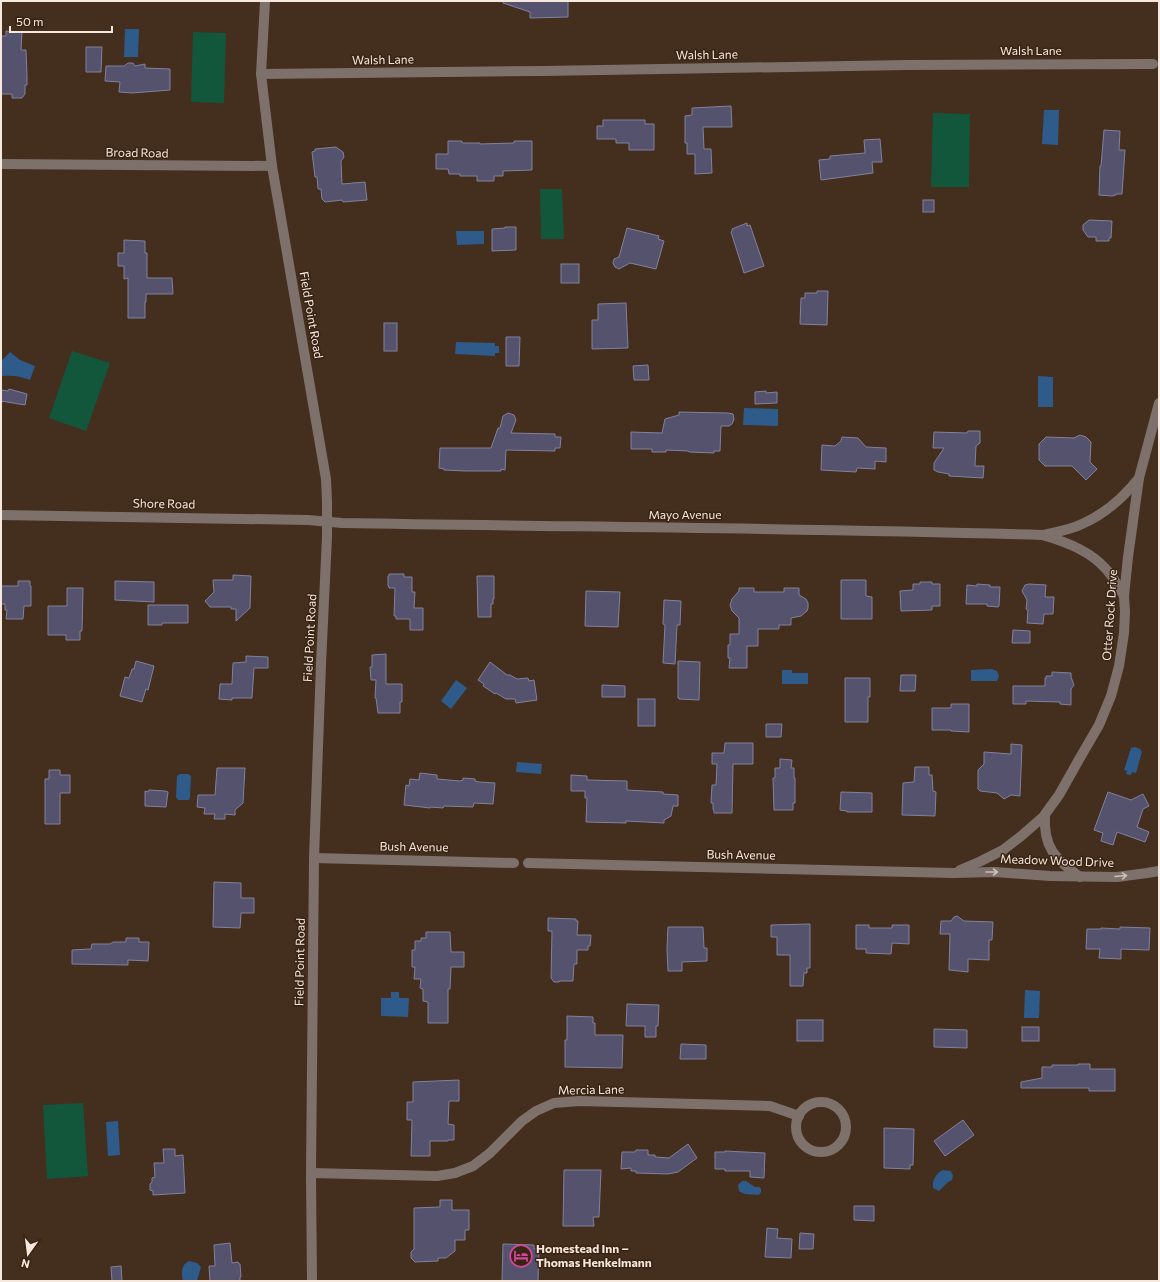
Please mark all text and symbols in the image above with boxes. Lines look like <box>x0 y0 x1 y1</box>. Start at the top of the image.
scale bar <box>10 8 112 34</box>
text: 50 m <box>16 14 44 28</box>
street label: Walsh Lane <box>1000 43 1062 57</box>
street label: Walsh Lane <box>676 46 738 62</box>
street label: Walsh Lane <box>352 51 414 67</box>
street label: Broad Road <box>105 144 169 160</box>
street label: Field Point Road <box>297 270 327 360</box>
street label: Shore Road <box>133 495 195 511</box>
street label: Mayo Avenue <box>649 507 721 521</box>
street label: Otter Rock Drive <box>1099 569 1119 661</box>
street label: Field Point Road <box>300 593 318 682</box>
street label: Bush Avenue <box>379 838 449 854</box>
street label: Bush Avenue <box>706 846 776 862</box>
street label: Meadow Wood Drive <box>1000 851 1114 869</box>
one-way arrow <box>985 868 998 876</box>
one-way arrow <box>1114 872 1127 880</box>
street label: Field Point Road <box>291 918 307 1006</box>
street label: Mercia Lane <box>558 1081 624 1097</box>
north arrow <box>8 1234 48 1274</box>
place label: Homestead Inn – Thomas Henkelmann <box>536 1241 652 1269</box>
hotel icon: Homestead Inn – Thomas Henkelmann <box>508 1243 534 1269</box>
text: N <box>20 1257 31 1271</box>

